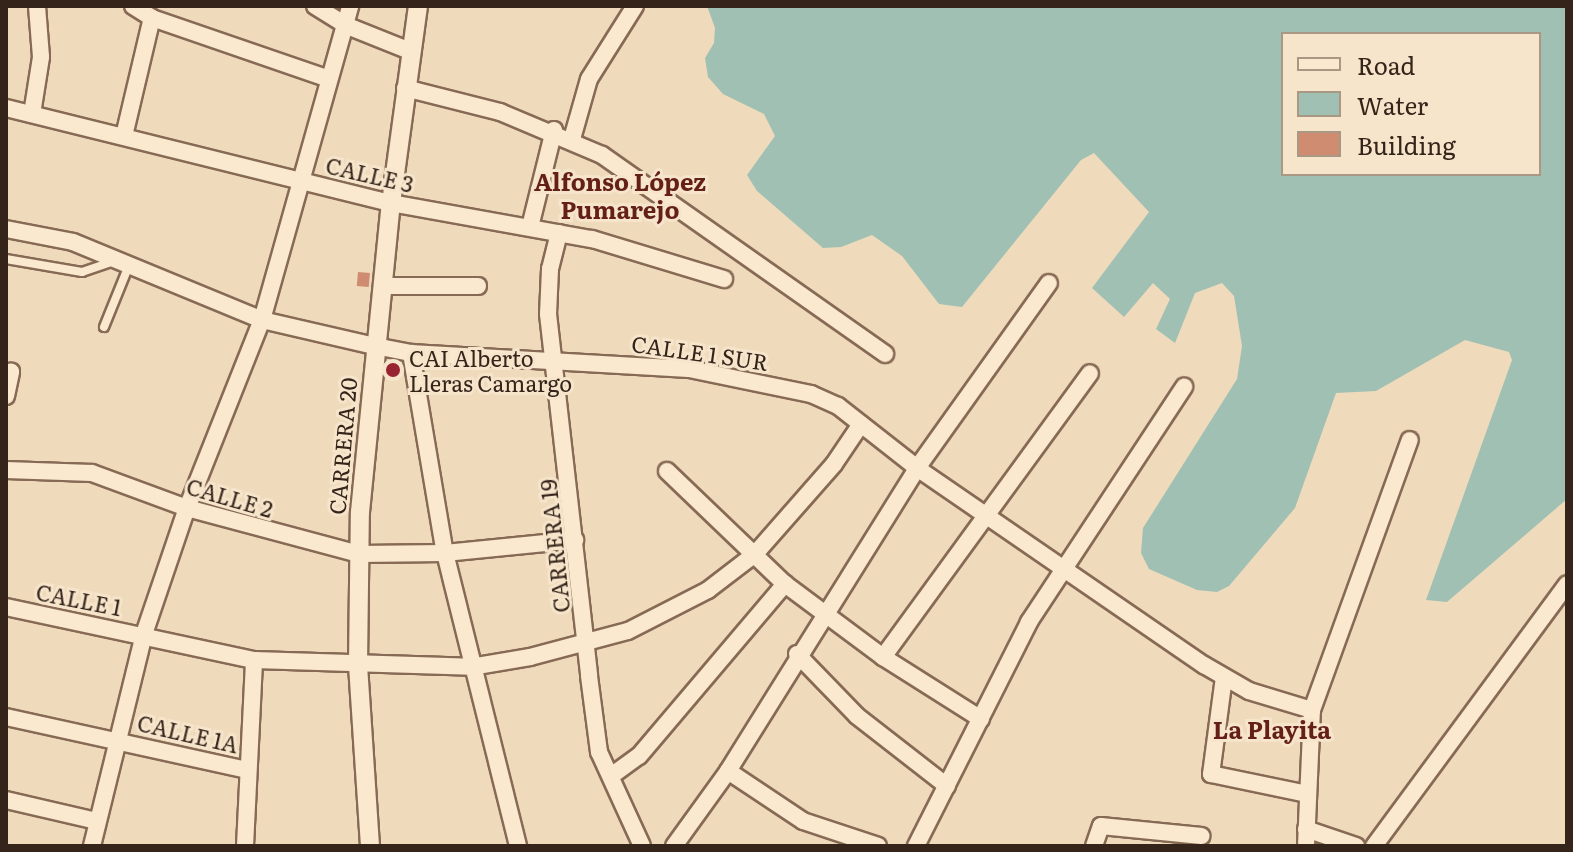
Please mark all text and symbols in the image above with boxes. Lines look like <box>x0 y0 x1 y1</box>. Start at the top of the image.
legend <box>1281 32 1541 176</box>
text: Road <box>1357 47 1415 82</box>
text: Water <box>1357 87 1428 122</box>
text: Building <box>1357 127 1456 162</box>
street label: CALLE 3 <box>323 151 417 197</box>
district label: Alfonso López Pumarejo <box>534 167 706 223</box>
street label: CALLE 1 SUR <box>630 329 770 375</box>
place label: CAI Alberto Lleras Camargo <box>409 344 572 396</box>
marker: CAI Alberto Lleras Camargo <box>384 361 402 379</box>
street label: CARRERA 20 <box>323 376 361 516</box>
street label: CALLE 2 <box>184 472 276 522</box>
street label: CARRERA 19 <box>534 478 574 614</box>
street label: CALLE 1 <box>34 578 124 620</box>
street label: CALLE 1A <box>135 709 241 757</box>
district label: La Playita <box>1213 715 1331 743</box>

